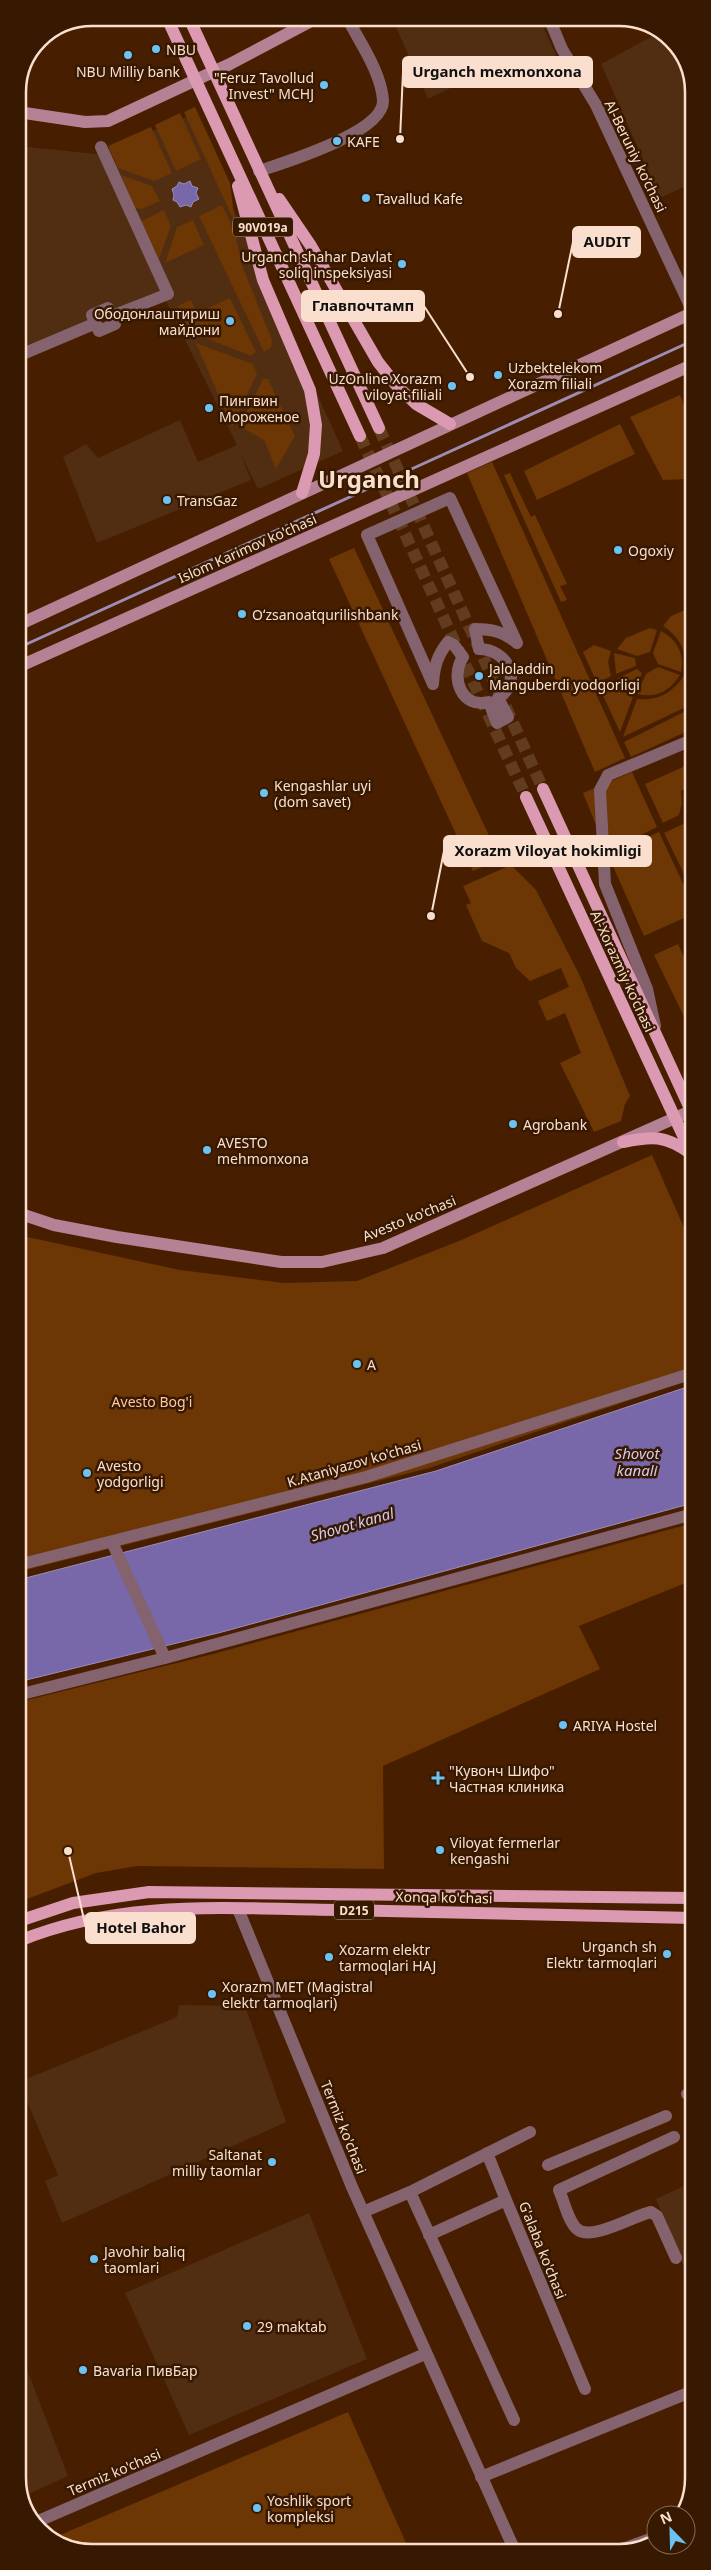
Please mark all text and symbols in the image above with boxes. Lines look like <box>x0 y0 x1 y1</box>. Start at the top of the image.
place label: NBU <box>166 40 196 59</box>
marker: NBU <box>150 43 162 55</box>
marker: NBU Milliy bank <box>122 49 134 61</box>
callout: Urganch mexmonxona <box>403 57 592 87</box>
text: Urganch mexmonxona <box>412 61 582 81</box>
place label: NBU Milliy bank <box>76 62 181 81</box>
place label: "Feruz Tavollud Invest" MCHJ <box>214 68 314 103</box>
marker: "Feruz Tavollud Invest" MCHJ <box>318 79 330 91</box>
street label: Al-Beruniy ko’chasi <box>601 97 671 215</box>
place label: KAFE <box>347 132 380 151</box>
marker: KAFE <box>331 135 343 147</box>
place label: Tavallud Kafe <box>376 189 463 208</box>
marker: Tavallud Kafe <box>360 192 372 204</box>
road number: 90V019a <box>233 218 293 236</box>
callout: AUDIT <box>573 227 640 257</box>
text: AUDIT <box>583 231 631 251</box>
place label: Urganch shahar Davlat soliq inspeksiyasi <box>241 247 392 282</box>
marker: Urganch shahar Davlat soliq inspeksiyasi <box>396 258 408 270</box>
callout: Главпочтамп <box>302 291 424 321</box>
text: Главпочтамп <box>312 295 414 315</box>
place label: Ободонлаштириш майдони <box>94 304 220 339</box>
marker: Ободонлаштириш майдони <box>224 315 236 327</box>
place label: Uzbektelekom Xorazm filiali <box>508 358 602 393</box>
place label: UzOnline Xorazm viloyat filiali <box>328 369 442 404</box>
marker: Uzbektelekom Xorazm filiali <box>492 369 504 381</box>
marker: UzOnline Xorazm viloyat filiali <box>446 380 458 392</box>
place label: Пингвин Мороженое <box>219 391 300 426</box>
marker: Пингвин Мороженое <box>203 402 215 414</box>
district label: Urganch <box>318 462 420 495</box>
place label: TransGaz <box>177 491 238 510</box>
marker: TransGaz <box>161 494 173 506</box>
street label: Islom Karimov ko'chasi <box>175 509 319 587</box>
place label: Ogoxiy <box>628 541 675 560</box>
marker: Ogoxiy <box>612 544 624 556</box>
place label: Oʻzsanoatqurilishbank <box>252 605 399 624</box>
marker: Oʻzsanoatqurilishbank <box>236 608 248 620</box>
place label: Jaloladdin Manguberdi yodgorligi <box>487 659 640 694</box>
marker: Jaloladdin Manguberdi yodgorligi <box>473 670 485 682</box>
place label: Kengashlar uyi (dom savet) <box>274 776 371 811</box>
marker: Kengashlar uyi (dom savet) <box>258 787 270 799</box>
callout: Xorazm Viloyat hokimligi <box>444 836 651 866</box>
text: Xorazm Viloyat hokimligi <box>455 840 641 860</box>
street label: Al-Xorazmiy ko’chasi <box>586 907 660 1035</box>
place label: Agrobank <box>523 1115 588 1134</box>
marker: Agrobank <box>507 1118 519 1130</box>
place label: AVESTO mehmonxona <box>217 1133 309 1168</box>
marker: AVESTO mehmonxona <box>201 1144 213 1156</box>
street label: Avesto ko'chasi <box>359 1191 459 1245</box>
place label: A <box>367 1355 376 1374</box>
marker: A <box>351 1358 363 1370</box>
park label: Avesto Bog'i <box>112 1392 192 1411</box>
street label: K.Ataniyazov ko'chasi <box>285 1435 423 1491</box>
water label: Shovot kanali <box>615 1443 660 1480</box>
place label: Avesto yodgorligi <box>97 1456 164 1491</box>
marker: Avesto yodgorligi <box>81 1467 93 1479</box>
water label: Shovot kanal <box>308 1502 397 1545</box>
place label: ARIYA Hostel <box>573 1716 657 1735</box>
marker: ARIYA Hostel <box>557 1719 569 1731</box>
place label: "Кувонч Шифо" Частная клиника <box>449 1761 564 1796</box>
marker: "Кувонч Шифо" Частная клиника <box>431 1771 445 1785</box>
place label: Viloyat fermerlar kengashi <box>450 1833 560 1868</box>
marker: Viloyat fermerlar kengashi <box>434 1844 446 1856</box>
street label: Xonqa ko'chasi <box>395 1887 493 1907</box>
road number: D215 <box>334 1900 374 1920</box>
callout: Hotel Bahor <box>86 1913 195 1943</box>
text: Hotel Bahor <box>96 1917 186 1937</box>
place label: Urganch sh Elektr tarmoqlari <box>546 1937 657 1972</box>
place label: Xozarm elektr tarmoqlari HAJ <box>339 1940 436 1975</box>
marker: Urganch sh Elektr tarmoqlari <box>661 1948 673 1960</box>
marker: Xozarm elektr tarmoqlari HAJ <box>323 1951 335 1963</box>
place label: Xorazm MET (Magistral elektr tarmoqlari) <box>222 1977 373 2012</box>
marker: Xorazm MET (Magistral elektr tarmoqlari) <box>206 1988 218 2000</box>
street label: Termiz ko'chasi <box>317 2078 371 2176</box>
place label: Saltanat milliy taomlar <box>172 2145 262 2180</box>
marker: Saltanat milliy taomlar <box>266 2156 278 2168</box>
street label: G'alaba ko'chasi <box>515 2198 571 2302</box>
place label: Javohir baliq taomlari <box>102 2242 185 2277</box>
marker: Javohir baliq taomlari <box>88 2253 100 2265</box>
place label: 29 maktab <box>257 2317 327 2336</box>
marker: 29 maktab <box>241 2320 253 2332</box>
place label: Bavaria ПивБар <box>93 2361 198 2380</box>
marker: Bavaria ПивБар <box>77 2364 89 2376</box>
street label: Termiz ko'chasi <box>65 2444 163 2500</box>
place label: Yoshlik sport kompleksi <box>267 2491 351 2526</box>
marker: Yoshlik sport kompleksi <box>251 2502 263 2514</box>
north arrow <box>646 2505 696 2555</box>
text: N <box>657 2507 675 2529</box>

